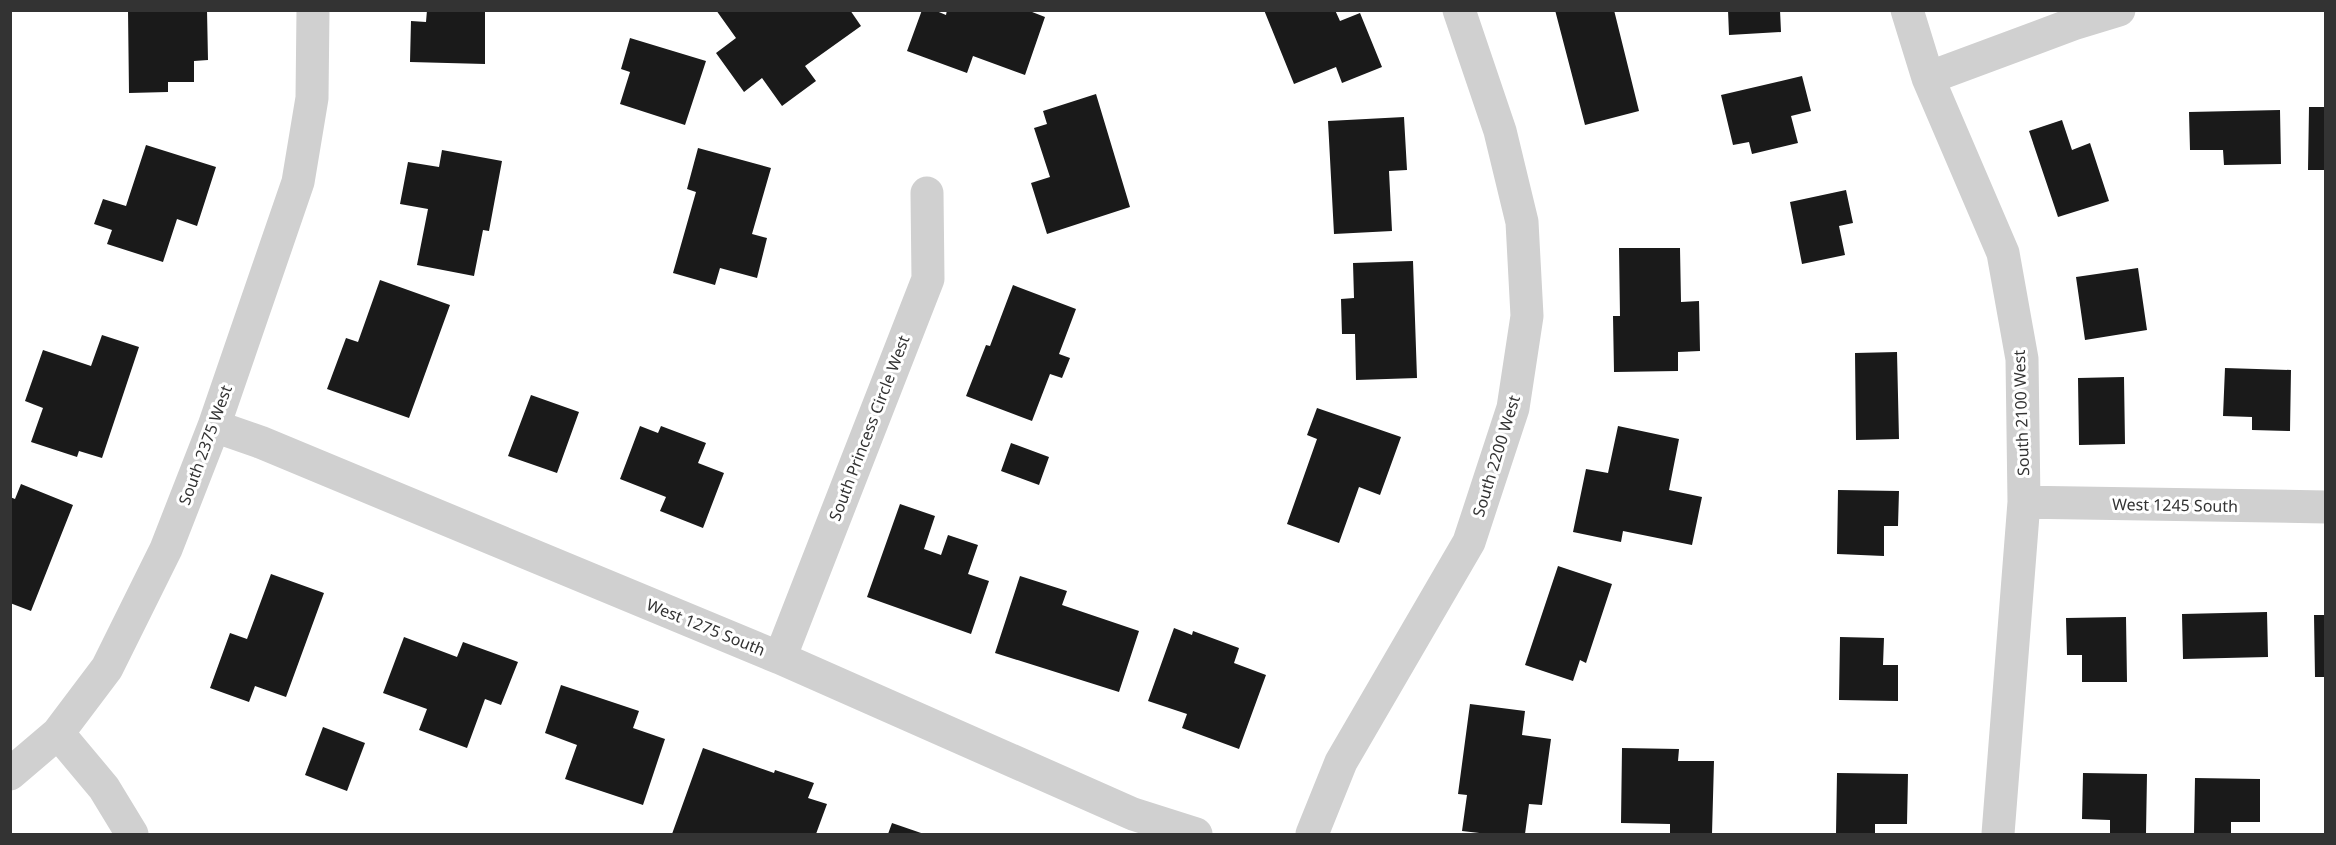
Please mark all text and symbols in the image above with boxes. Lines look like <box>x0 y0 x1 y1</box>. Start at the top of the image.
street label: South Princess Circle West <box>823 332 915 524</box>
street label: South 2100 West <box>2008 349 2034 476</box>
street label: South 2375 West <box>173 382 237 508</box>
street label: South 2200 West <box>1467 392 1525 519</box>
street label: West 1245 South <box>2112 493 2238 517</box>
street label: West 1275 South <box>643 593 769 661</box>

